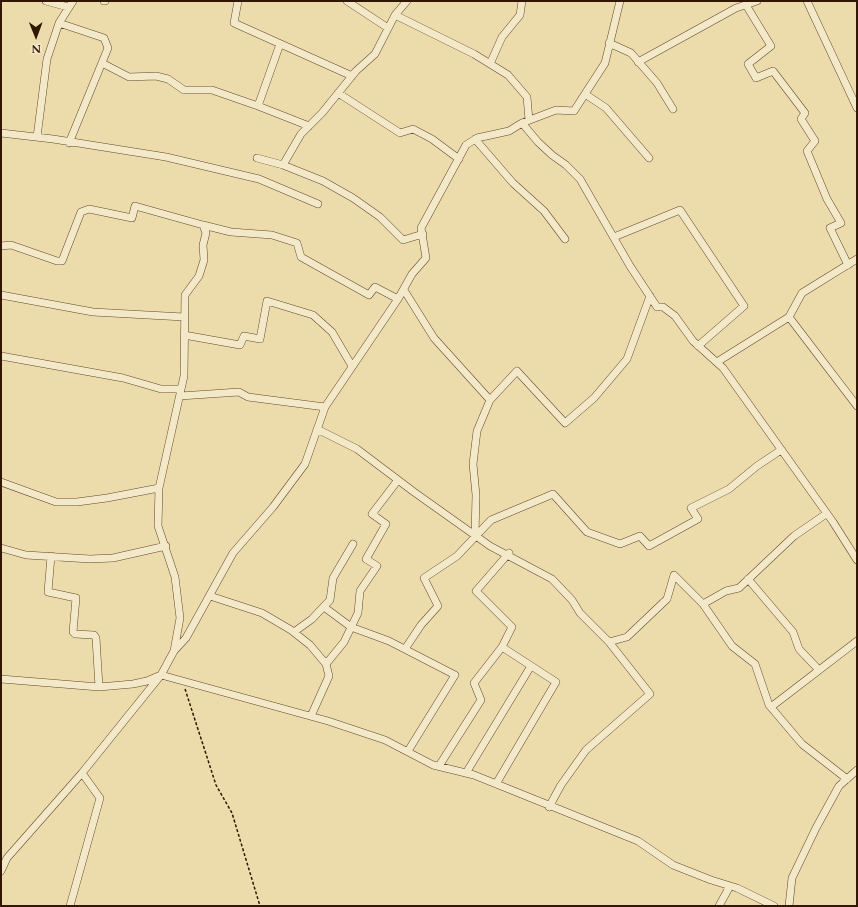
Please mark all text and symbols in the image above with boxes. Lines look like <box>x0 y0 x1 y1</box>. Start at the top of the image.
north arrow <box>16 16 56 56</box>
text: N <box>31 41 41 56</box>

